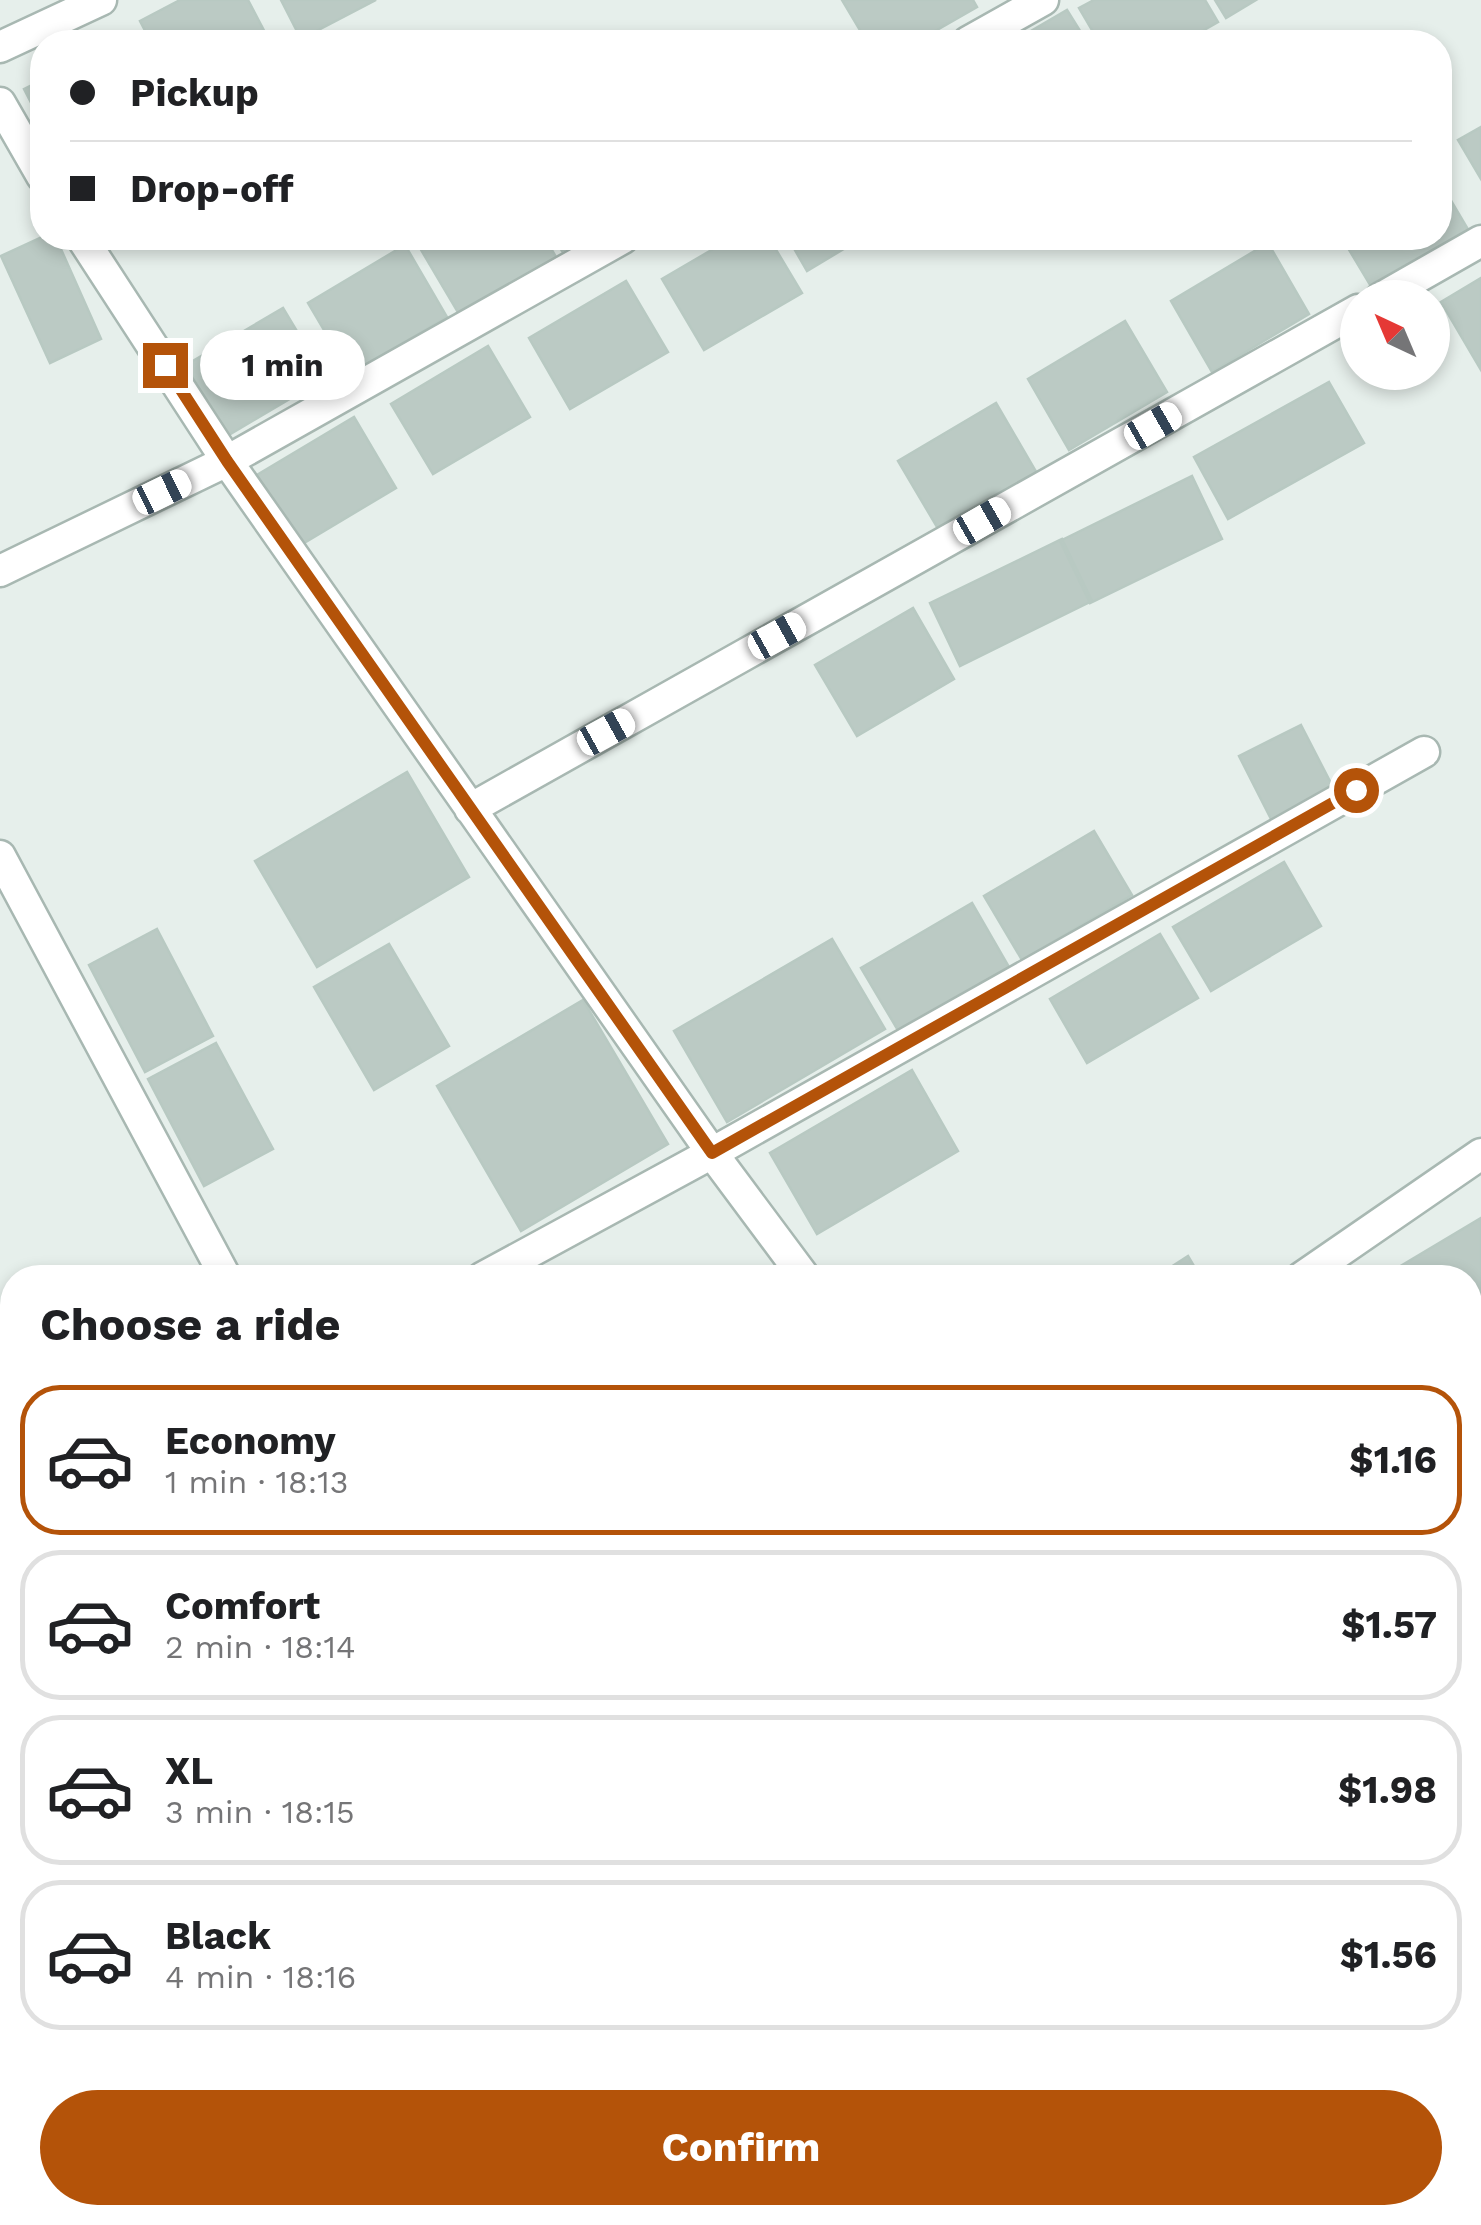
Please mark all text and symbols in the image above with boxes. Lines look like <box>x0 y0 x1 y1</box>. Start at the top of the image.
text: Pickup <box>130 71 259 115</box>
text: Drop-off <box>130 167 294 211</box>
north arrow <box>1340 280 1450 390</box>
map controls <box>1340 280 1450 390</box>
callout: 1 min <box>200 330 365 400</box>
route end <box>143 343 188 388</box>
text: 1 min <box>241 346 324 384</box>
car <box>1120 398 1186 454</box>
car <box>128 465 196 519</box>
car <box>949 493 1015 549</box>
car <box>743 608 811 664</box>
car <box>572 704 640 760</box>
route start <box>1334 768 1379 813</box>
text: Choose a ride <box>40 1298 340 1351</box>
icon: car <box>45 1415 135 1505</box>
text: Economy <box>165 1419 336 1463</box>
text: $1.16 <box>1349 1438 1437 1482</box>
text: 1 min · 18:13 <box>165 1463 348 1501</box>
icon: car <box>45 1580 135 1670</box>
text: Comfort <box>165 1584 320 1628</box>
text: $1.57 <box>1341 1603 1437 1647</box>
text: 2 min · 18:14 <box>165 1628 356 1666</box>
icon: car <box>45 1745 135 1835</box>
text: XL <box>165 1749 213 1793</box>
text: $1.98 <box>1338 1768 1437 1812</box>
text: 3 min · 18:15 <box>165 1793 355 1831</box>
icon: car <box>45 1910 135 2000</box>
text: Black <box>165 1914 271 1958</box>
text: $1.56 <box>1340 1933 1437 1977</box>
text: 4 min · 18:16 <box>165 1958 356 1996</box>
button: Confirm <box>40 2090 1442 2205</box>

